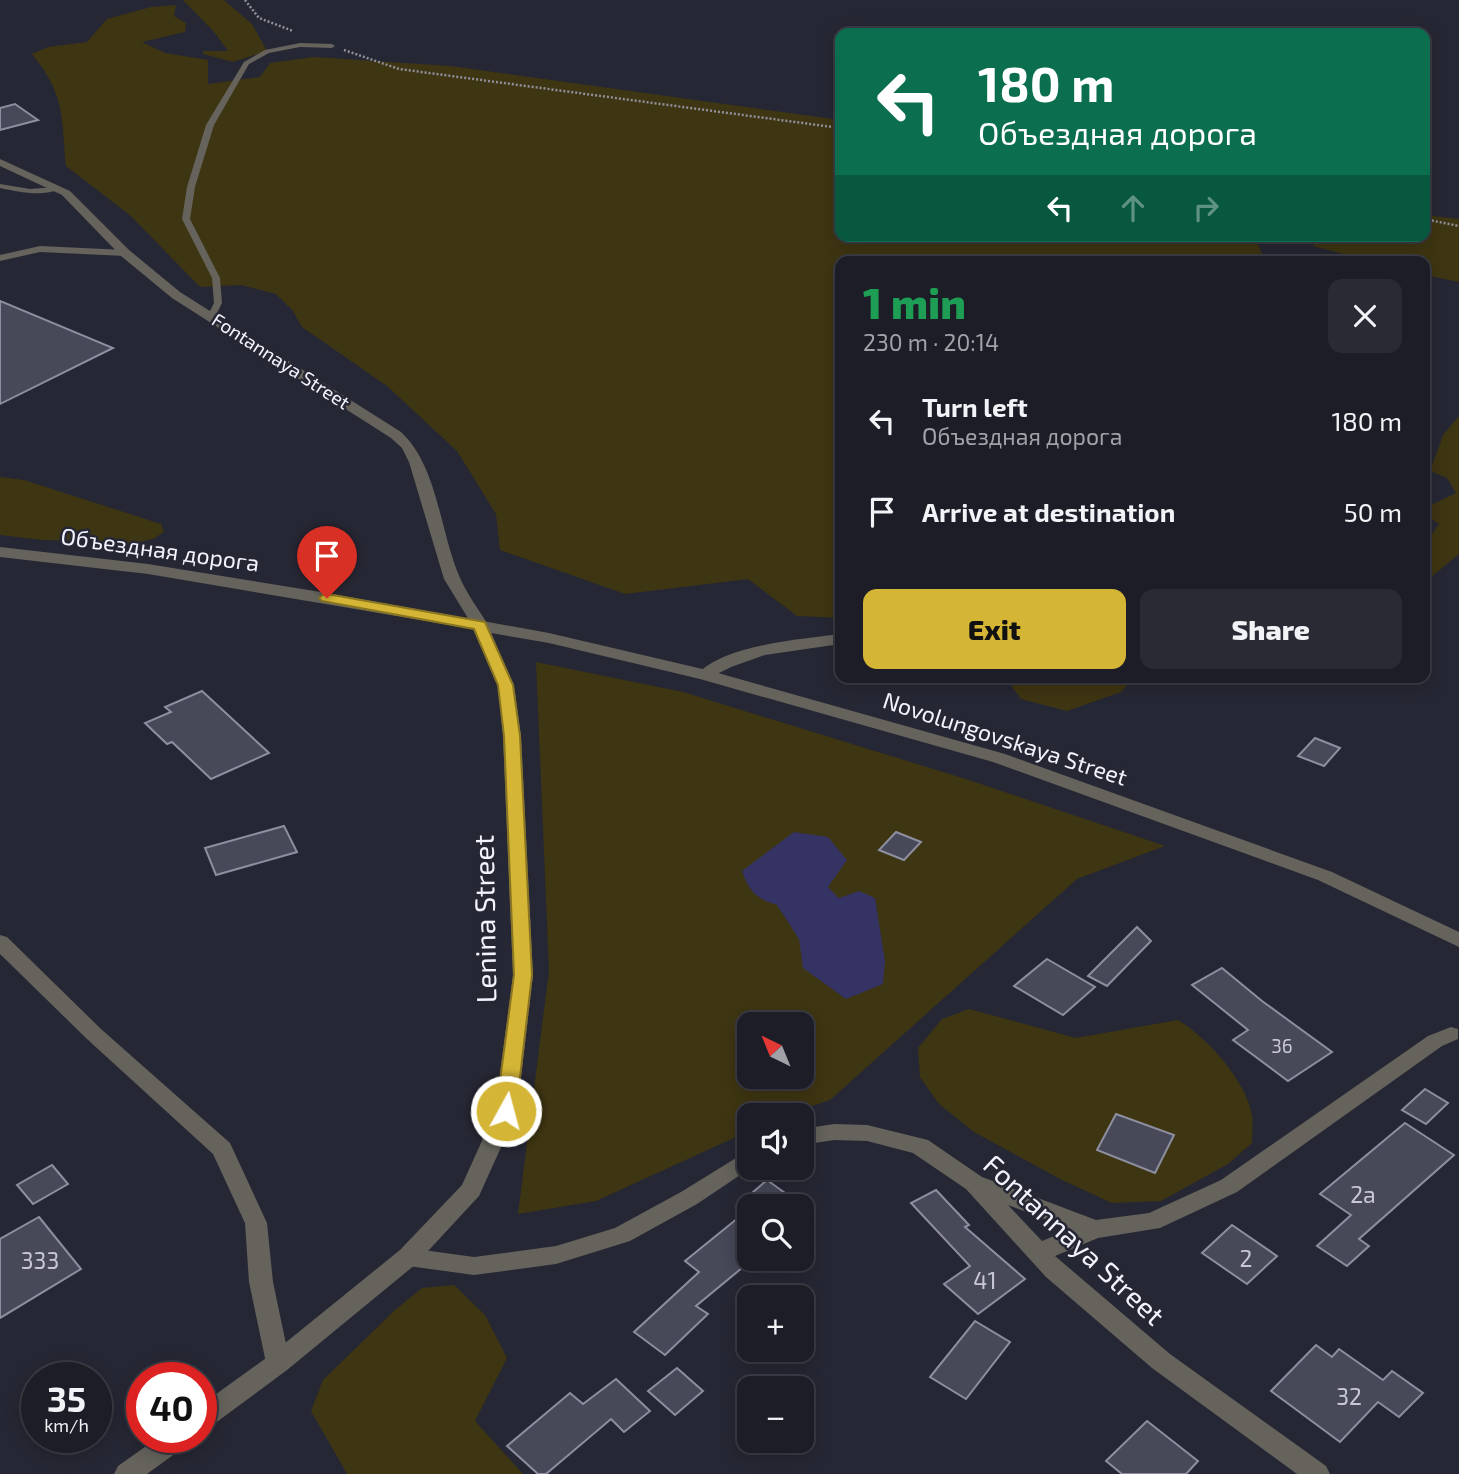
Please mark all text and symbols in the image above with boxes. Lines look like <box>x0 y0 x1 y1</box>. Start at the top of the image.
text: 180 m <box>978 53 1114 112</box>
icon: left <box>863 56 954 147</box>
text: Объездная дорога <box>978 113 1257 151</box>
icon: left <box>1041 189 1079 227</box>
icon: ahead <box>1114 189 1152 227</box>
icon: right <box>1187 189 1225 227</box>
text: 1 min <box>863 277 966 327</box>
button: close <box>1328 279 1402 353</box>
street label: Fontannaya Street <box>208 308 354 414</box>
text: 230 m · 20:14 <box>863 328 999 356</box>
text: Turn left <box>922 391 1028 422</box>
icon: left <box>863 402 901 440</box>
text: 180 m <box>1332 405 1402 436</box>
text: Объездная дорога <box>922 422 1122 450</box>
icon: arrive <box>863 493 901 531</box>
text: Arrive at destination <box>922 496 1175 527</box>
text: 50 m <box>1344 496 1402 527</box>
street label: Объездная дорога <box>59 521 261 577</box>
pin <box>297 526 357 598</box>
icon: arrive <box>308 537 346 575</box>
button: Exit <box>863 589 1126 669</box>
button: Share <box>1140 589 1402 669</box>
street label: Novolungovskaya Street <box>880 685 1131 791</box>
street label: Lenina Street <box>466 835 502 1003</box>
north arrow <box>737 1012 814 1088</box>
map controls <box>737 1012 814 1453</box>
house number: 36 <box>1271 1034 1293 1057</box>
position arrow <box>469 1074 543 1148</box>
button: sound <box>737 1103 814 1180</box>
street label: Fontannaya Street <box>977 1147 1172 1332</box>
house number: 2а <box>1350 1180 1376 1208</box>
button: search <box>737 1194 814 1271</box>
house number: 2 <box>1240 1244 1252 1272</box>
house number: 333 <box>21 1246 59 1274</box>
house number: 41 <box>973 1266 997 1294</box>
button: + <box>737 1285 814 1362</box>
speed limit sign: 40 <box>126 1362 217 1453</box>
button: − <box>737 1376 814 1453</box>
text: 35 <box>47 1377 86 1419</box>
house number: 32 <box>1336 1382 1362 1410</box>
text: km/h <box>44 1414 89 1436</box>

